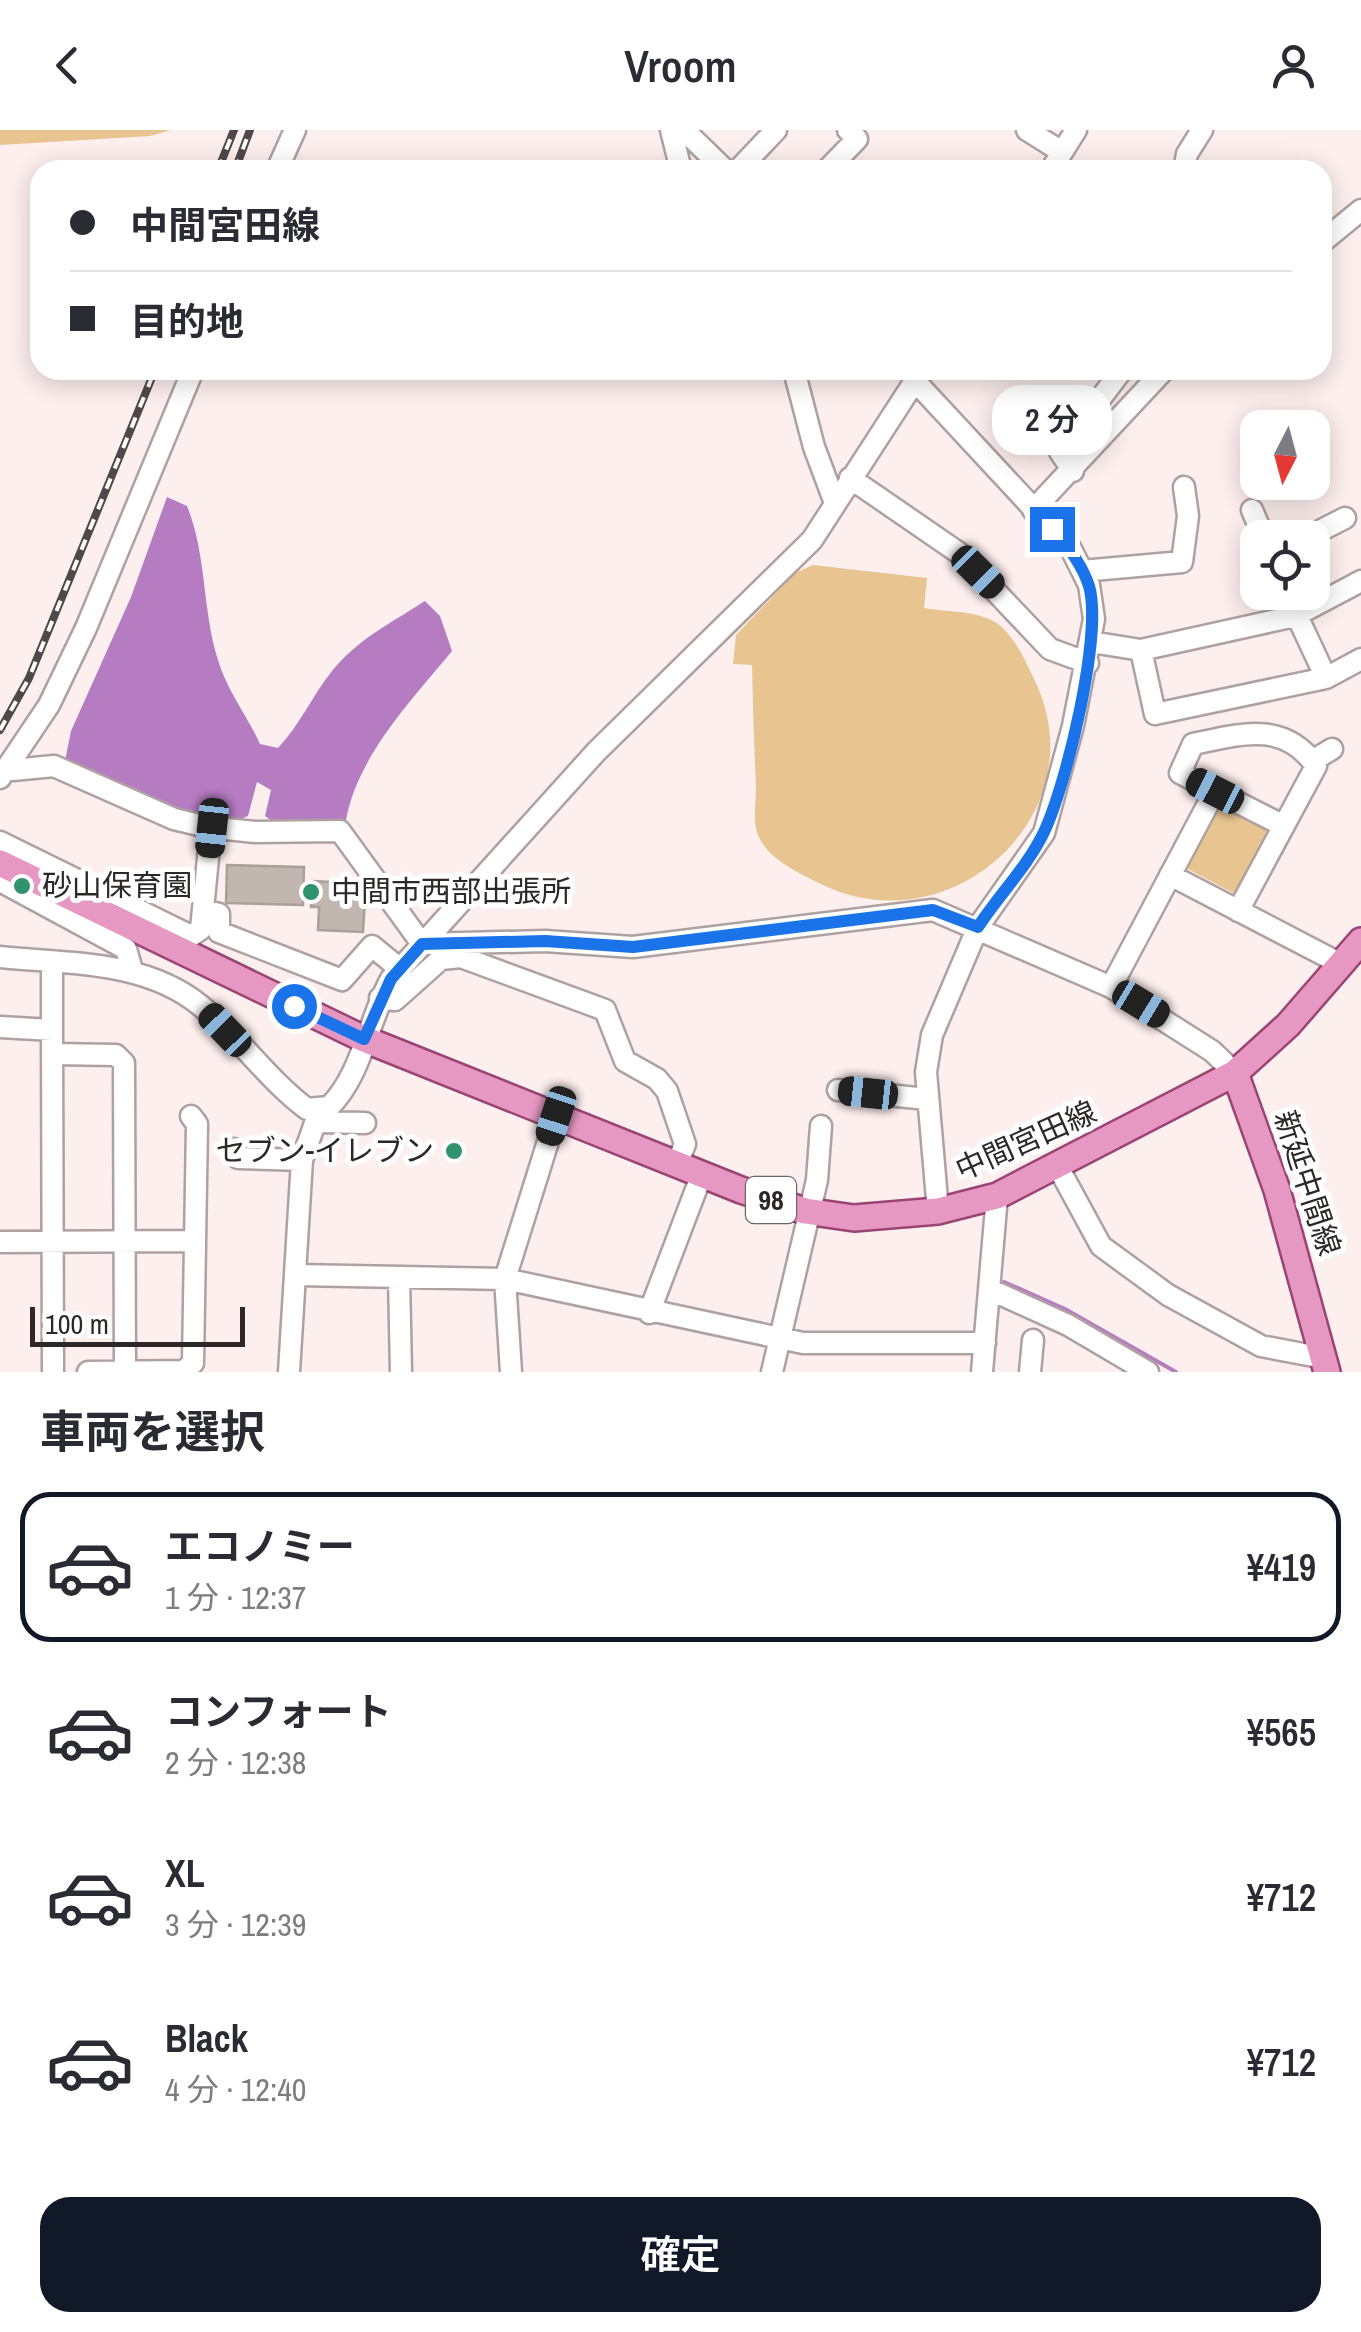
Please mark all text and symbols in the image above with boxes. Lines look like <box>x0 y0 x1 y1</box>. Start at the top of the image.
text: Vroom <box>624 35 737 96</box>
icon: back <box>40 38 95 93</box>
icon: person <box>1266 38 1321 93</box>
text: 中間宮田線 <box>130 200 320 251</box>
text: 目的地 <box>130 296 244 347</box>
callout: 2 分 <box>992 384 1112 454</box>
text: 2 分 <box>1025 398 1079 441</box>
north arrow <box>1240 410 1330 500</box>
map controls <box>1240 410 1330 610</box>
route end <box>1030 507 1075 552</box>
button: locate <box>1240 520 1330 610</box>
car <box>946 540 1010 604</box>
car <box>1181 764 1249 818</box>
car <box>194 797 230 859</box>
place label: 砂山保育園 <box>42 865 192 905</box>
place label: 中間市西部出張所 <box>331 871 571 911</box>
marker: 砂山保育園 <box>11 875 33 897</box>
marker: 中間市西部出張所 <box>300 881 322 903</box>
car <box>1108 976 1174 1032</box>
route start <box>272 984 317 1029</box>
car <box>193 998 257 1062</box>
car <box>837 1075 899 1111</box>
car <box>532 1083 580 1149</box>
street label: 中間宮田線 <box>949 1091 1102 1189</box>
street label: 新延中間線 <box>1266 1105 1350 1260</box>
place label: セブン-イレブン <box>216 1130 434 1170</box>
marker: セブン-イレブン <box>443 1140 465 1162</box>
road number: 98 <box>746 1177 796 1223</box>
scale bar <box>30 1302 245 1346</box>
text: 100 m <box>45 1305 109 1343</box>
text: 車両を選択 <box>40 1401 265 1462</box>
text: エコノミー <box>165 1521 355 1572</box>
icon: car <box>45 1522 135 1612</box>
text: ¥419 <box>1247 1542 1316 1593</box>
text: 1 分 · 12:37 <box>165 1576 306 1619</box>
text: コンフォート <box>165 1686 392 1737</box>
icon: car <box>45 1687 135 1777</box>
text: ¥565 <box>1247 1707 1316 1758</box>
text: 2 分 · 12:38 <box>165 1741 306 1784</box>
text: XL <box>165 1848 205 1899</box>
icon: car <box>45 1852 135 1942</box>
text: ¥712 <box>1247 1872 1316 1923</box>
text: 3 分 · 12:39 <box>165 1903 306 1946</box>
text: Black <box>165 2013 248 2064</box>
icon: car <box>45 2017 135 2107</box>
text: ¥712 <box>1247 2037 1316 2088</box>
text: 4 分 · 12:40 <box>165 2068 306 2111</box>
button: 確定 <box>40 2197 1321 2312</box>

